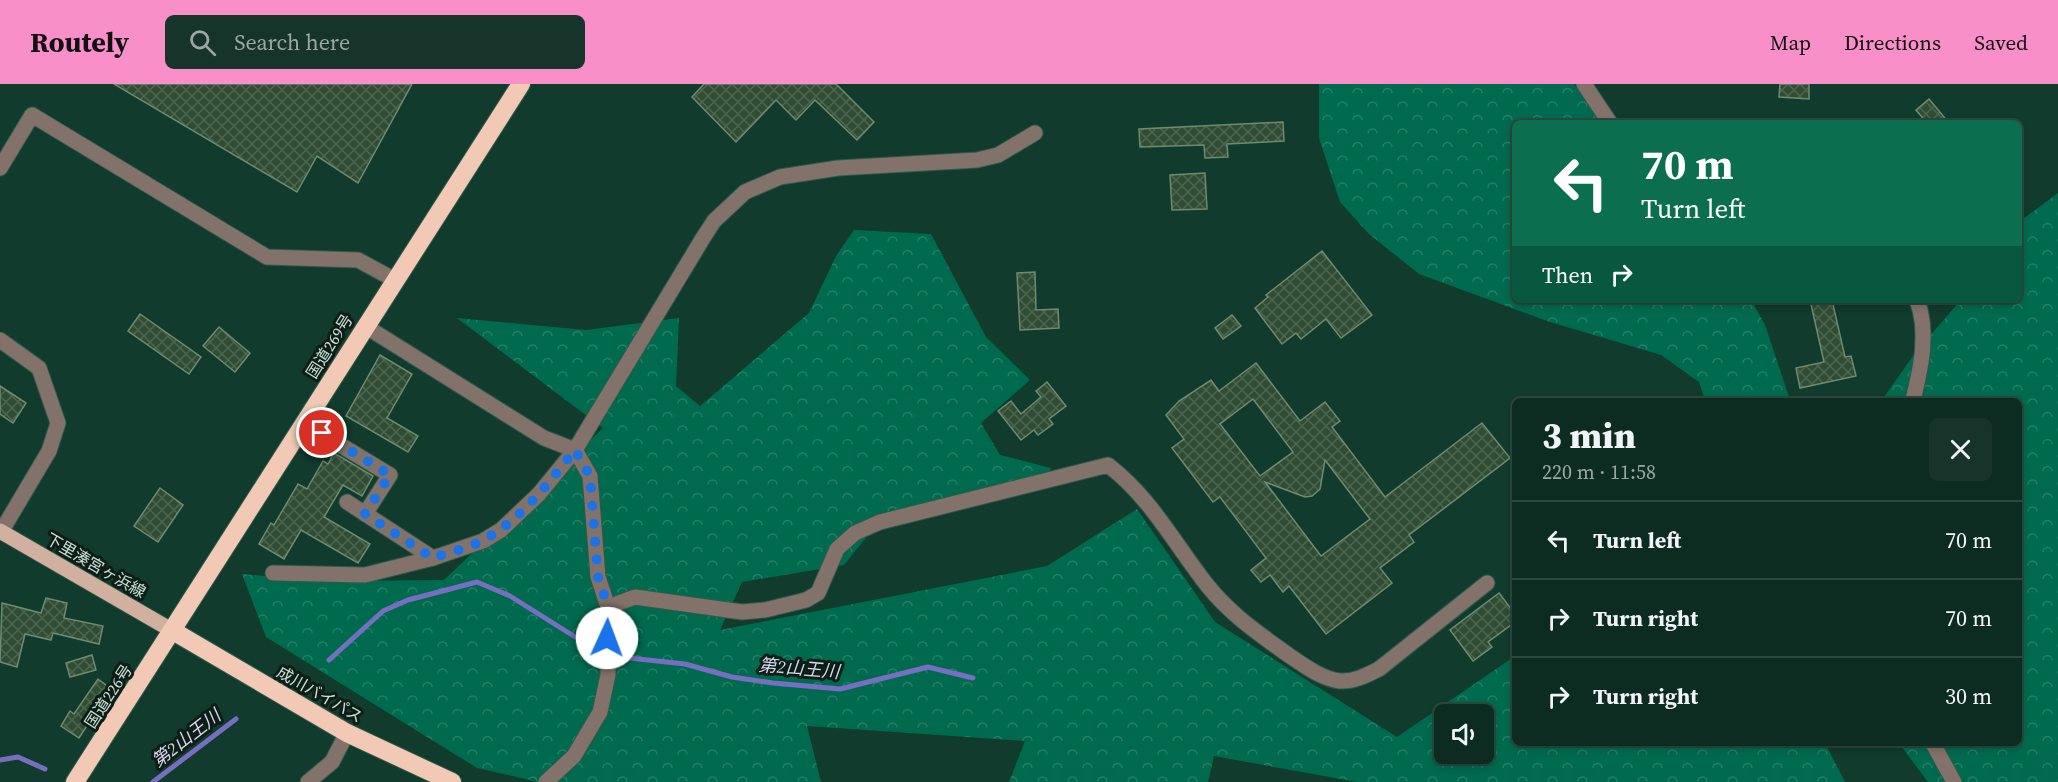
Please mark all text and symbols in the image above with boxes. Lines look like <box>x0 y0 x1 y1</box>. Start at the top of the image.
search box <box>165 15 585 69</box>
text: Routely <box>30 23 129 61</box>
icon: search <box>186 26 219 59</box>
text: Search here <box>234 27 350 57</box>
text: Map <box>1770 28 1811 57</box>
text: Directions <box>1844 28 1941 57</box>
text: Saved <box>1974 28 2028 57</box>
text: 70 m <box>1641 135 1734 193</box>
icon: left <box>1542 144 1620 222</box>
text: Turn left <box>1641 190 1745 227</box>
icon: right <box>1605 258 1638 291</box>
text: Then <box>1542 260 1593 290</box>
street label: 国道269号 <box>301 310 357 382</box>
pin <box>296 407 347 458</box>
text: 3 min <box>1542 411 1636 460</box>
icon: arrive <box>305 416 338 449</box>
button: close <box>1929 418 1992 481</box>
text: 220 m · 11:58 <box>1542 458 1656 486</box>
icon: left <box>1542 524 1575 557</box>
text: Turn left <box>1593 525 1681 555</box>
text: 70 m <box>1945 525 1992 555</box>
street label: 下里湊宮ヶ浜線 <box>42 527 150 603</box>
icon: right <box>1542 602 1575 635</box>
text: Turn right <box>1593 603 1698 633</box>
text: 70 m <box>1945 603 1992 633</box>
position arrow <box>575 606 639 670</box>
water label: 第2山王川 <box>757 652 843 684</box>
street label: 国道226号 <box>79 660 137 732</box>
street label: 成川バイパス <box>273 661 367 727</box>
icon: right <box>1542 680 1575 713</box>
text: Turn right <box>1593 681 1698 711</box>
text: 30 m <box>1945 681 1992 711</box>
water label: 第2山王川 <box>146 702 227 773</box>
map controls <box>1434 704 1494 764</box>
button: sound <box>1434 704 1494 764</box>

